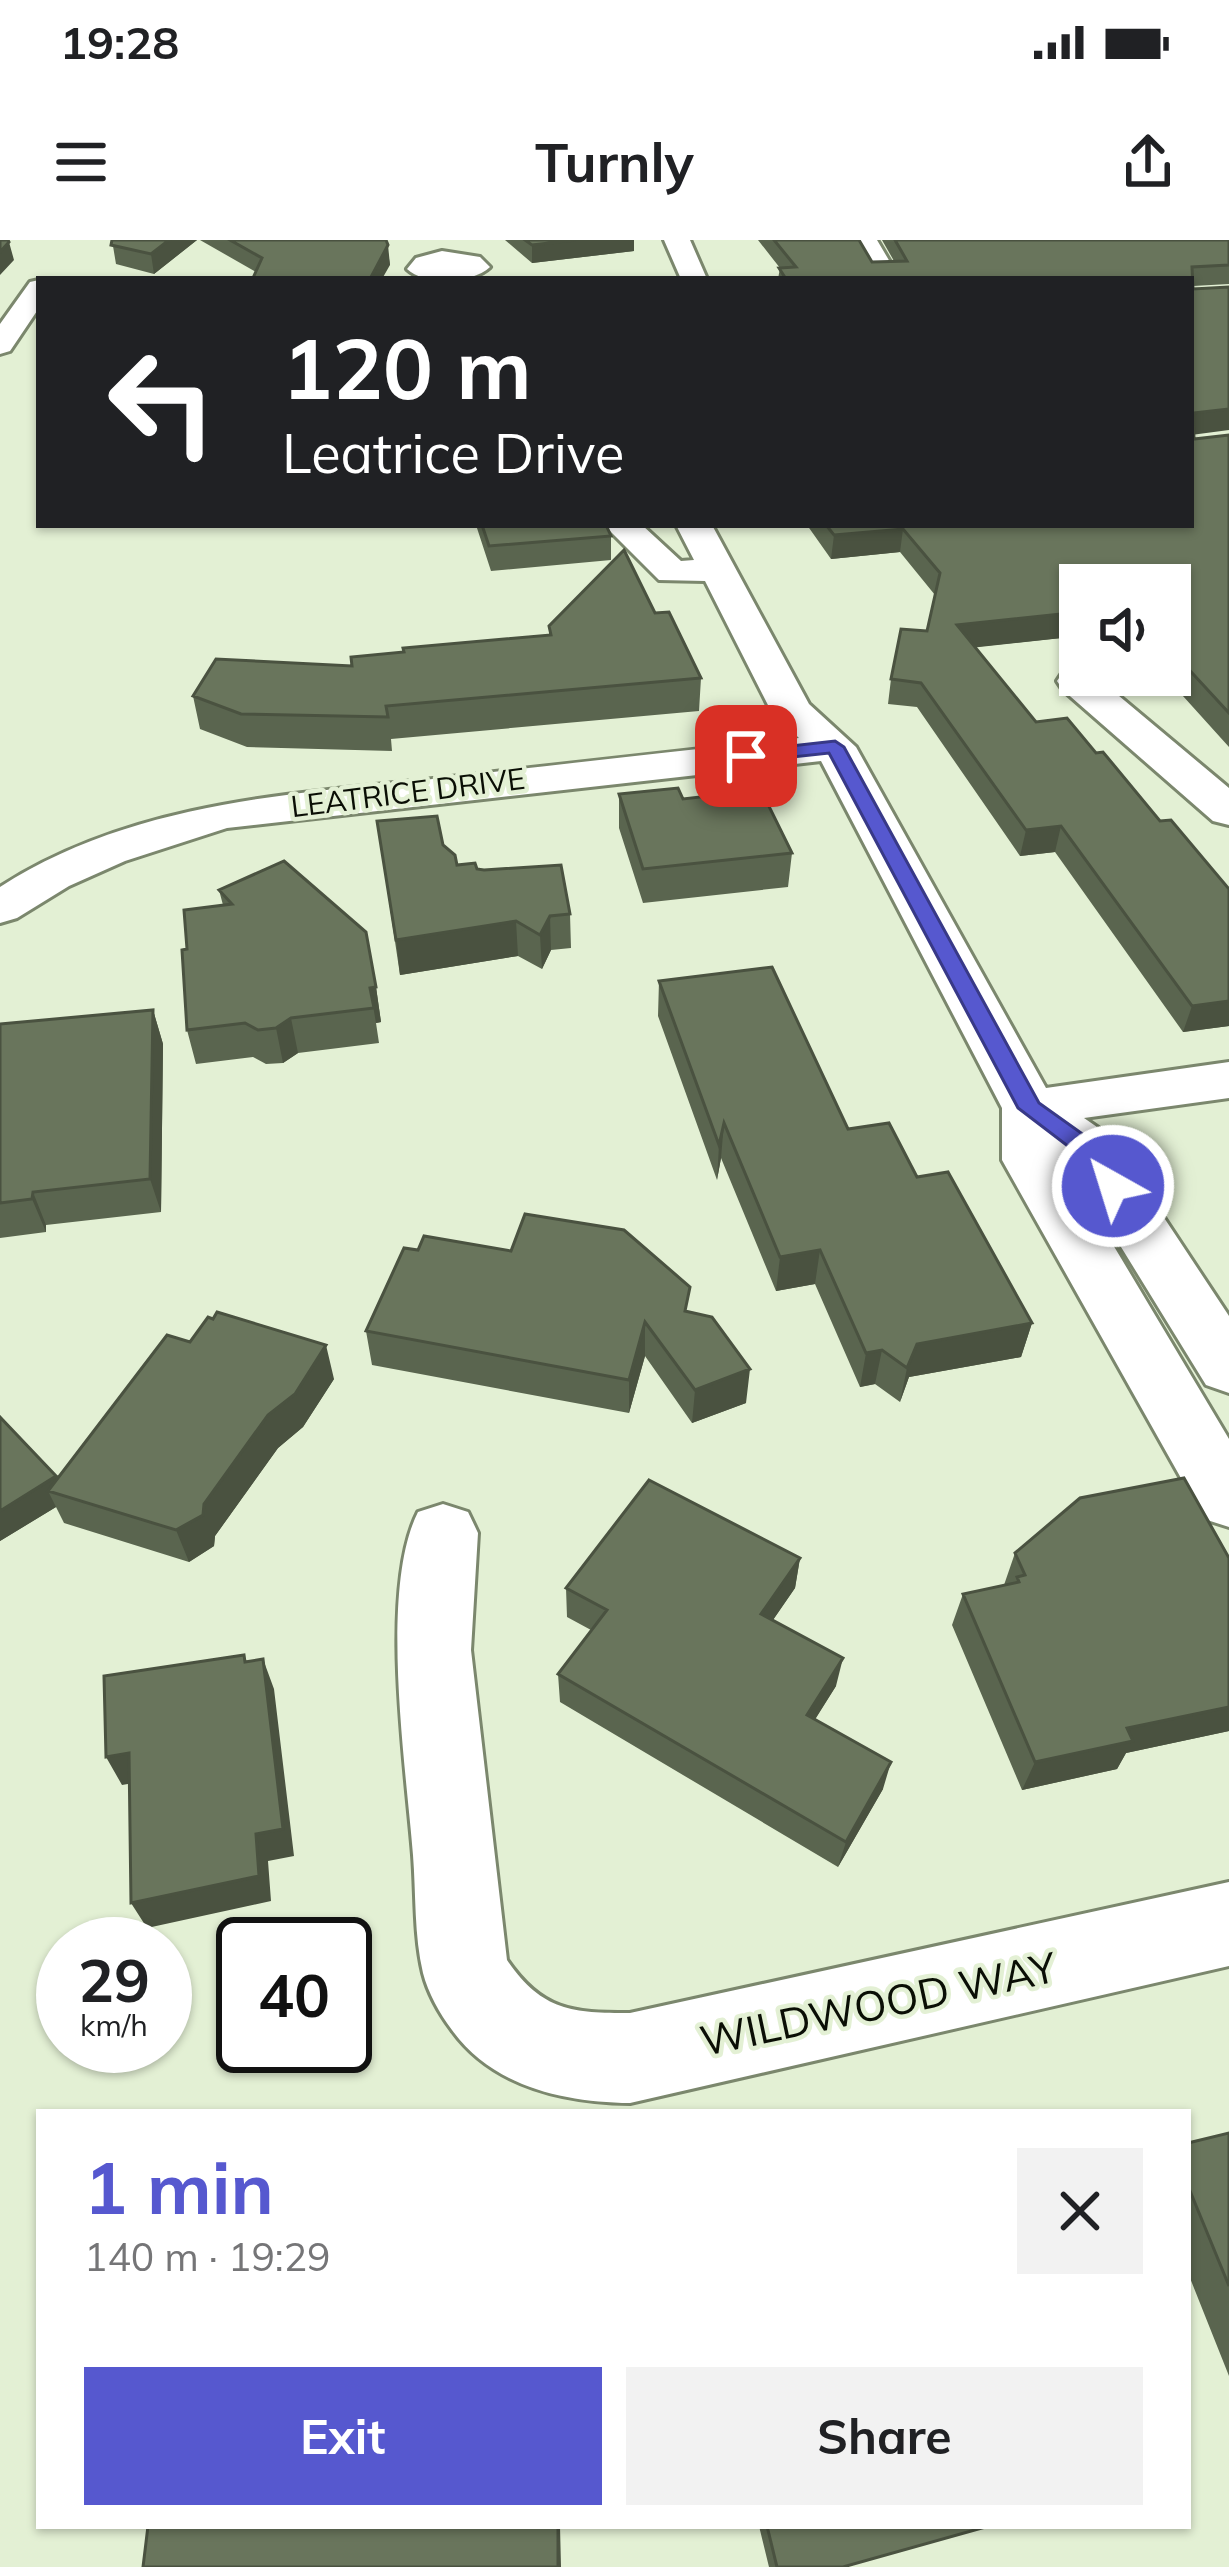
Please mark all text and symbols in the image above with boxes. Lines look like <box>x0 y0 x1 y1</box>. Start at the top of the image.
text: 19:28 <box>60 14 179 70</box>
text: Turnly <box>535 128 694 196</box>
icon: menu <box>48 129 114 195</box>
icon: share <box>1115 129 1181 195</box>
text: 120 m <box>282 315 532 420</box>
icon: left <box>84 324 240 480</box>
text: Leatrice Drive <box>282 419 624 487</box>
map controls <box>1059 564 1191 696</box>
button: sound <box>1059 564 1191 696</box>
pin <box>695 705 797 807</box>
icon: arrive <box>713 723 779 789</box>
street label: LEATRICE DRIVE <box>289 759 527 825</box>
position arrow <box>1050 1123 1176 1249</box>
speed limit sign: 40 <box>216 1917 372 2073</box>
street label: WILDWOOD WAY <box>695 1940 1061 2067</box>
text: 29 <box>78 1942 150 2017</box>
text: km/h <box>80 2006 148 2044</box>
text: 1 min <box>84 2142 274 2232</box>
button: close <box>1017 2148 1143 2274</box>
text: 140 m · 19:29 <box>84 2232 330 2281</box>
button: Exit <box>84 2367 602 2505</box>
button: Share <box>626 2367 1143 2505</box>

